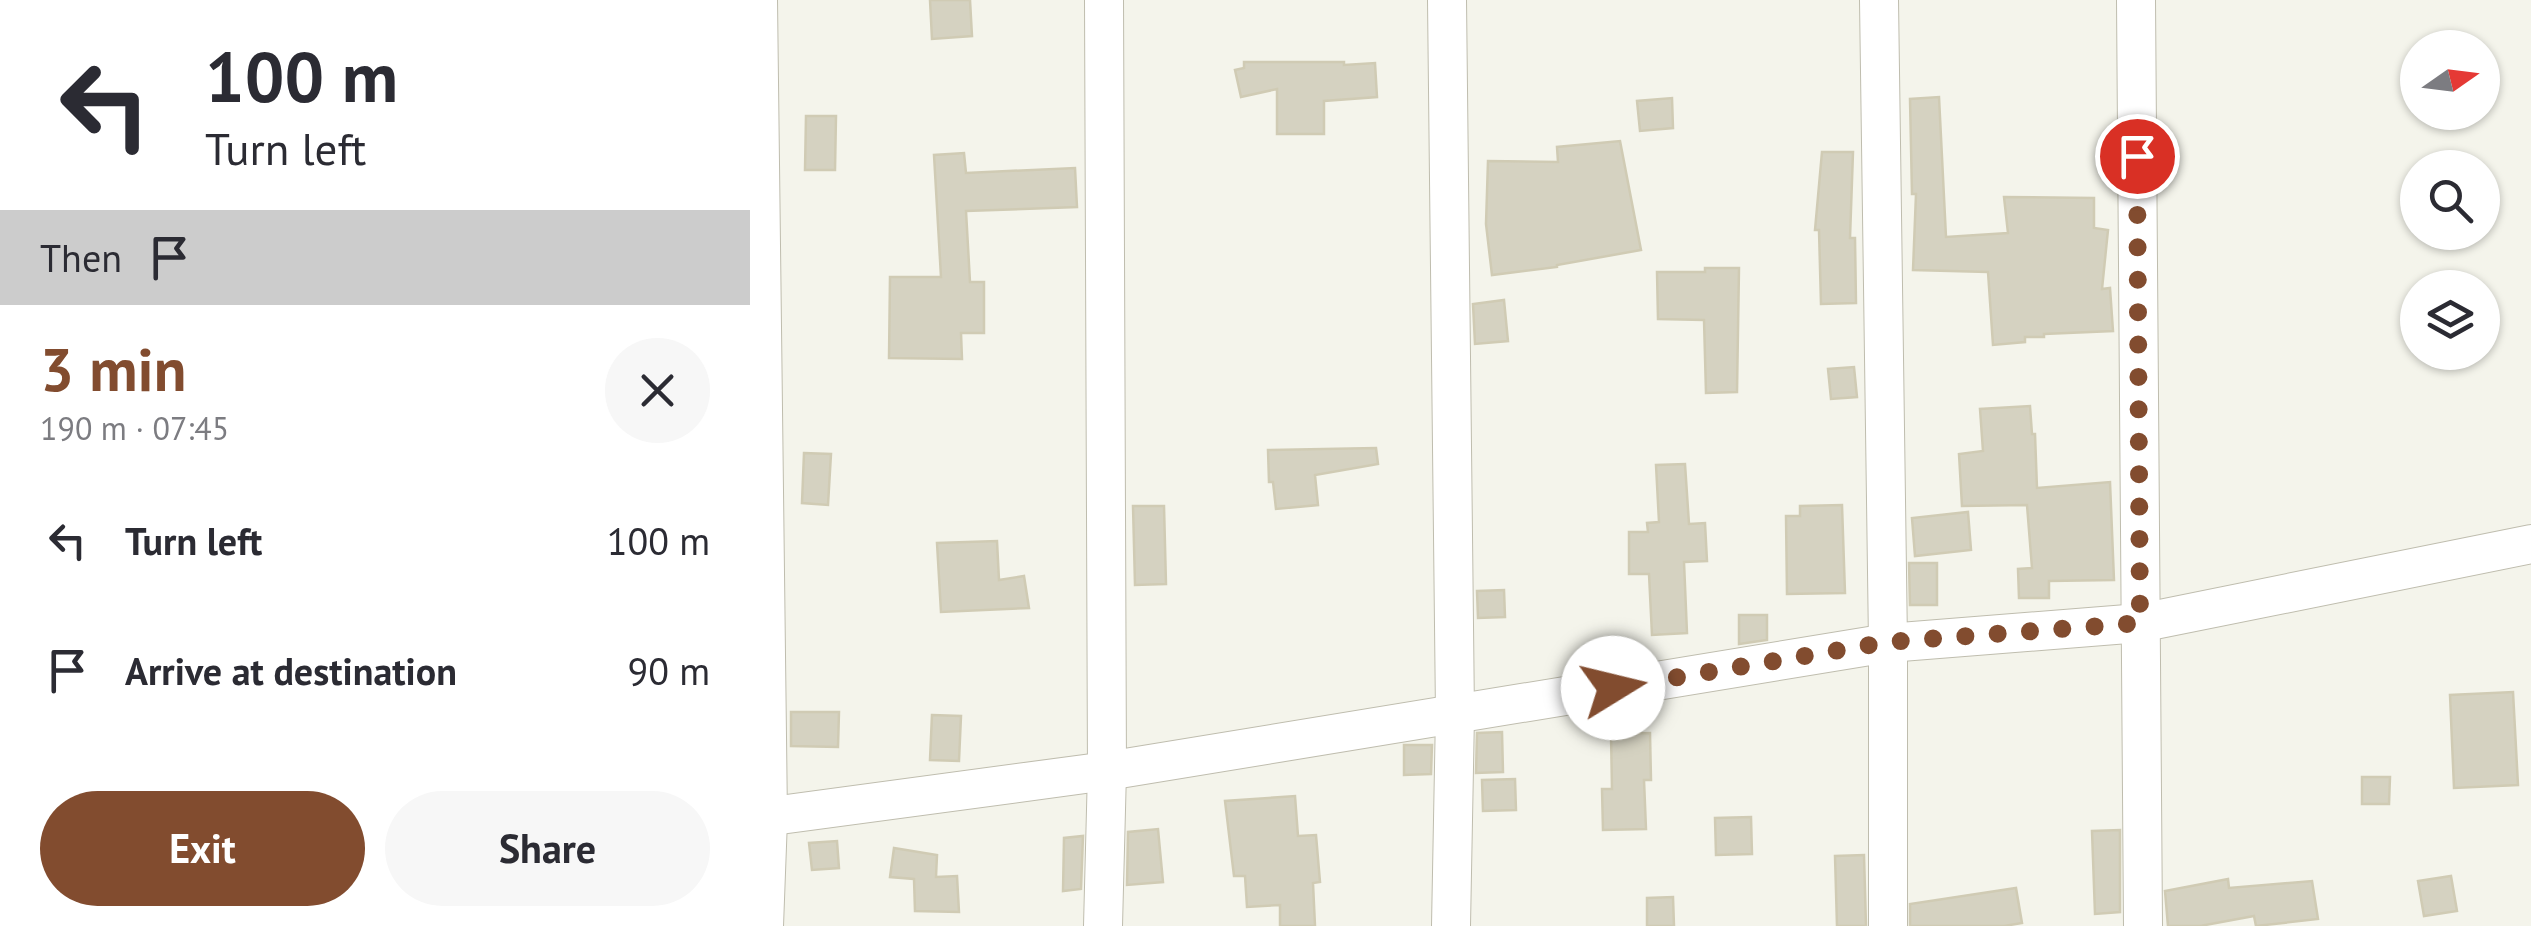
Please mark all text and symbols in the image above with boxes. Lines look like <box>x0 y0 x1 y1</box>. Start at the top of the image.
north arrow <box>2400 30 2500 130</box>
map controls <box>2400 30 2500 370</box>
text: 100 m <box>205 31 398 121</box>
icon: left <box>40 40 170 170</box>
pin <box>2095 114 2180 199</box>
text: Turn left <box>205 119 366 177</box>
icon: arrive <box>2110 129 2165 184</box>
button: search <box>2400 150 2500 250</box>
icon: arrive <box>142 230 197 285</box>
text: Then <box>40 233 122 282</box>
button: layers <box>2400 270 2500 370</box>
text: 3 min <box>40 330 186 408</box>
button: close <box>605 338 710 443</box>
text: 190 m · 07:45 <box>40 407 229 449</box>
icon: left <box>40 513 95 568</box>
text: Turn left <box>125 516 262 565</box>
text: 100 m <box>607 516 710 565</box>
position arrow <box>1561 636 1665 740</box>
icon: arrive <box>40 643 95 698</box>
text: Arrive at destination <box>125 646 457 695</box>
text: 90 m <box>628 646 710 695</box>
button: Exit <box>40 791 365 906</box>
button: Share <box>385 791 710 906</box>

